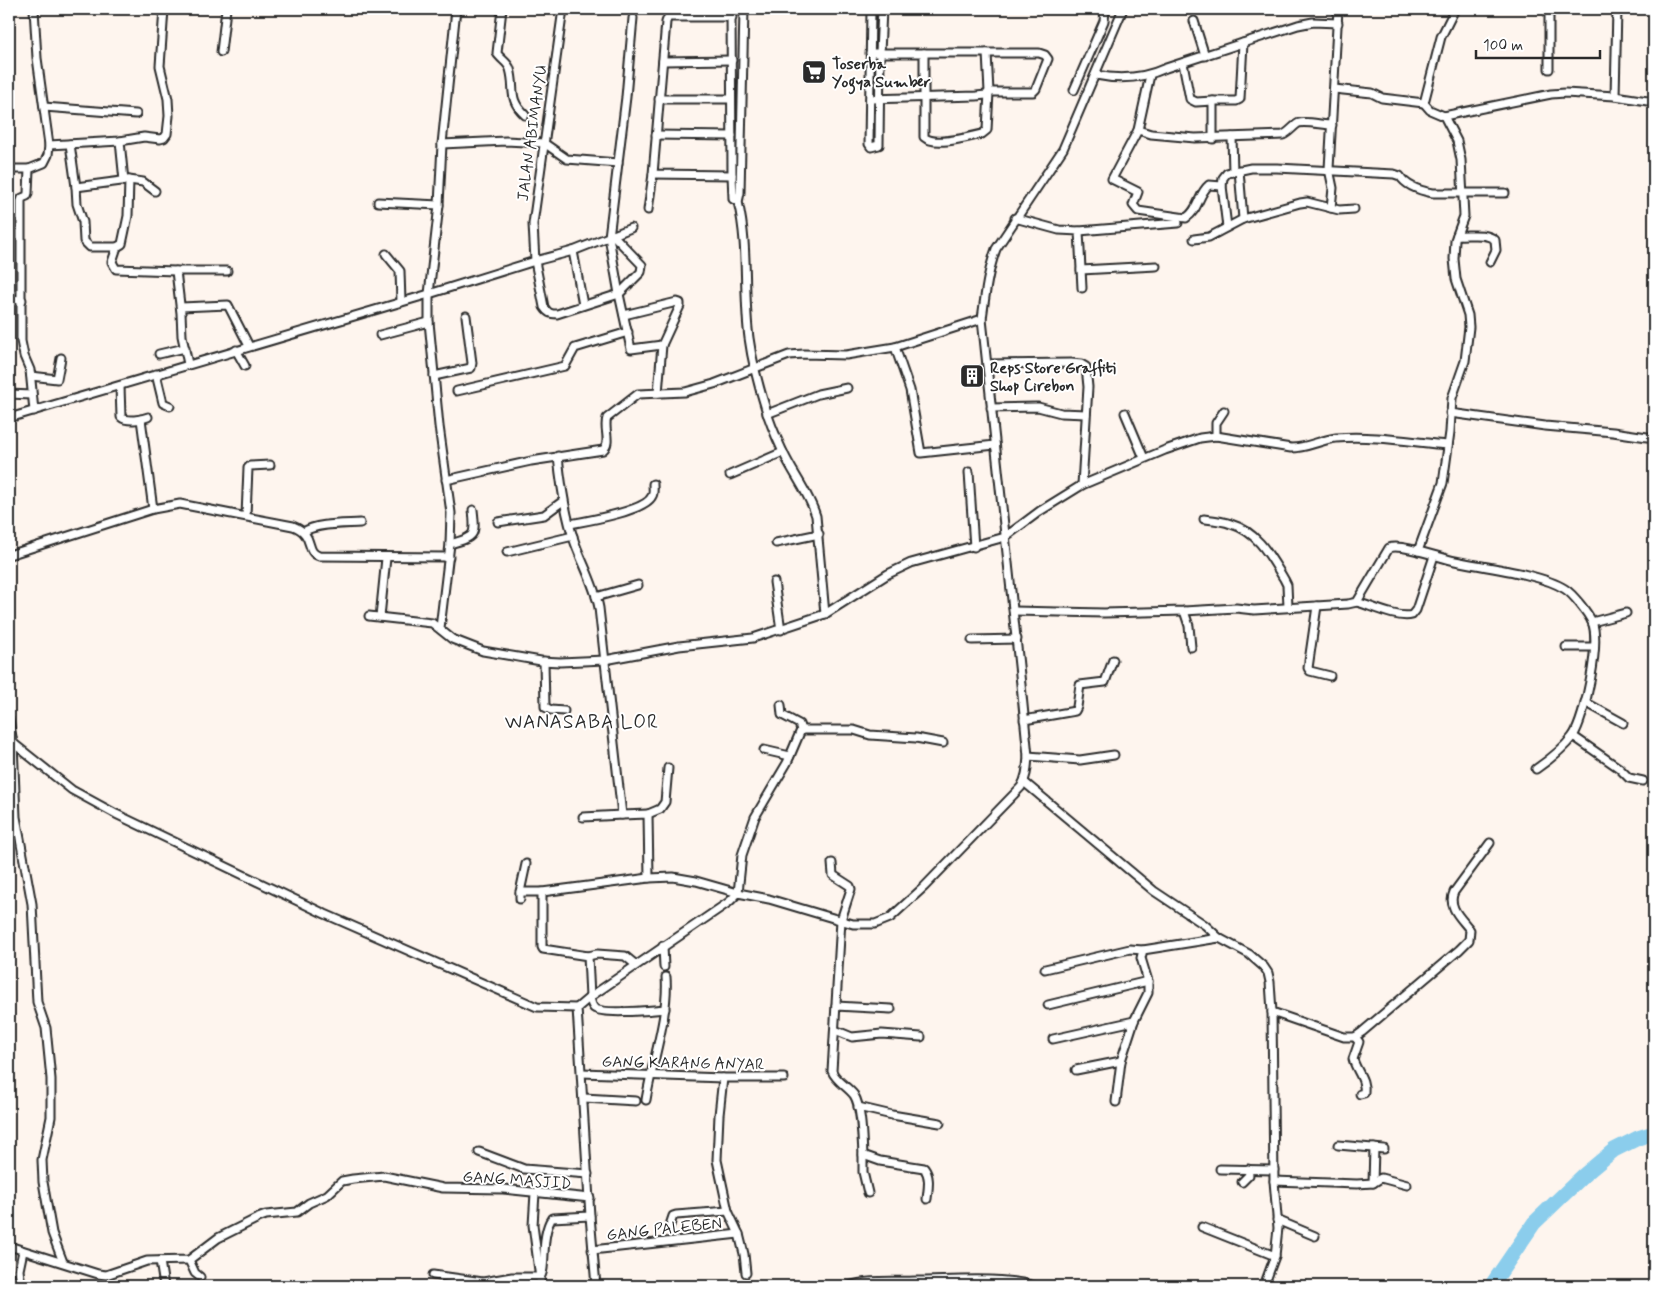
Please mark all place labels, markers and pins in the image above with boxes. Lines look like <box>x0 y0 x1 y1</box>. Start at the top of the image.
place label: Toserba Yogya Sumber <box>832 54 931 95</box>
supermarket icon: Toserba Yogya Sumber <box>801 59 827 85</box>
place label: Reps Store Graffiti Shop Cirebon <box>990 358 1116 397</box>
building icon: Reps Store Graffiti Shop Cirebon <box>959 363 985 389</box>

